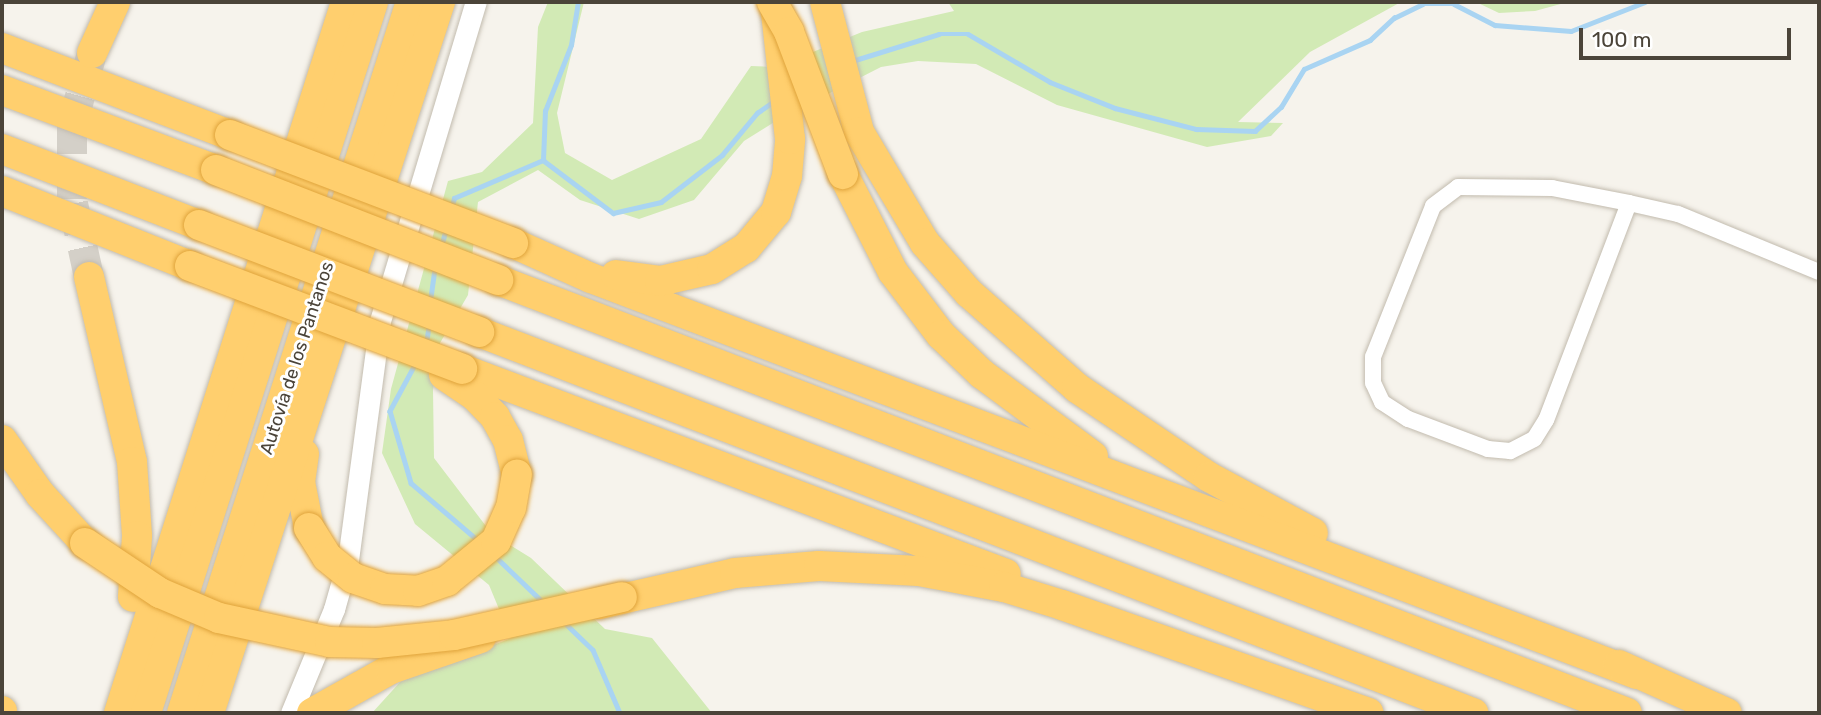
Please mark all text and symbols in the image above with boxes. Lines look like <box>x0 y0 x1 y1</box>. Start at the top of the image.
scale bar <box>1583 14 1795 58</box>
text: 100 m <box>1592 27 1651 52</box>
street label: Autovía de los Pantanos <box>256 259 338 457</box>

